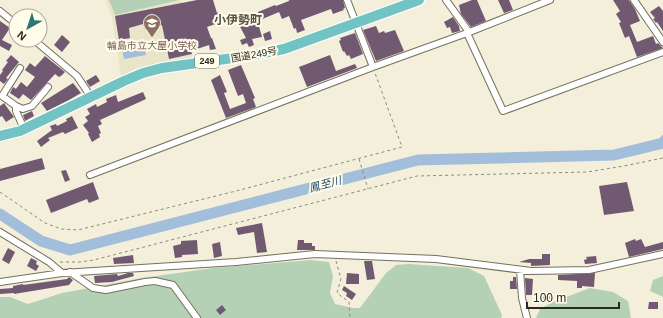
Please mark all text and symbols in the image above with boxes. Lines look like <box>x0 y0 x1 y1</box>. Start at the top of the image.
north arrow <box>8 8 48 48</box>
school or university icon: 輪島市立大屋小学校 <box>142 13 162 38</box>
district label: 小伊勢町 <box>214 13 262 27</box>
text: N <box>15 29 29 43</box>
place label: 輪島市立大屋小学校 <box>107 40 197 51</box>
street label: 国道249号 <box>230 45 278 64</box>
road number: 249 <box>195 54 219 68</box>
water label: 鳳至川 <box>308 174 343 194</box>
scale bar <box>527 284 619 310</box>
text: 100 m <box>533 291 566 305</box>

